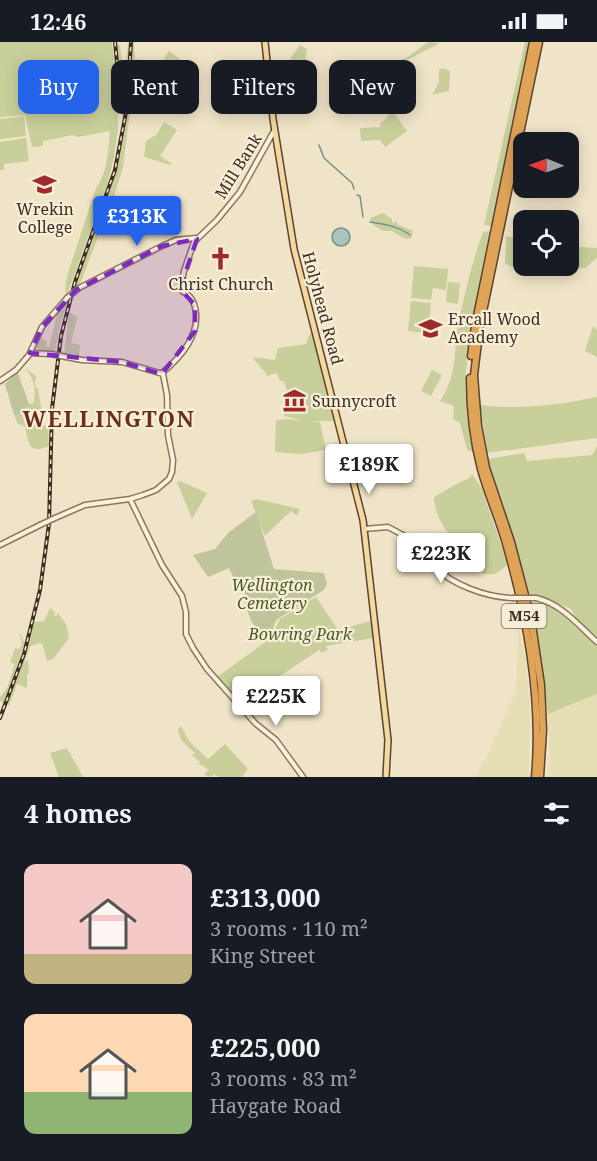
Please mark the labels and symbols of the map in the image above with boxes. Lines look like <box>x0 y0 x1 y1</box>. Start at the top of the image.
street label: Mill Bank <box>209 129 267 203</box>
north arrow <box>513 132 579 198</box>
school or university icon: Wrekin College <box>32 171 58 197</box>
pin: £313K <box>95 196 179 247</box>
place label: Wrekin College <box>16 198 74 238</box>
church icon: Christ Church <box>208 246 234 272</box>
street label: Holyhead Road <box>297 249 349 367</box>
place label: Christ Church <box>168 273 274 295</box>
place label: Ercall Wood Academy <box>448 308 541 348</box>
school or university icon: Ercall Wood Academy <box>417 315 443 341</box>
museum icon: Sunnycroft <box>281 388 307 414</box>
place label: Sunnycroft <box>312 390 397 412</box>
district label: WELLINGTON <box>23 403 195 433</box>
pin: £189K <box>327 444 411 495</box>
pin: £223K <box>399 533 483 584</box>
park label: Wellington Cemetery <box>231 574 313 614</box>
road number: M54 <box>502 604 546 628</box>
park label: Bowring Park <box>247 623 353 645</box>
pin: £225K <box>234 676 318 727</box>

